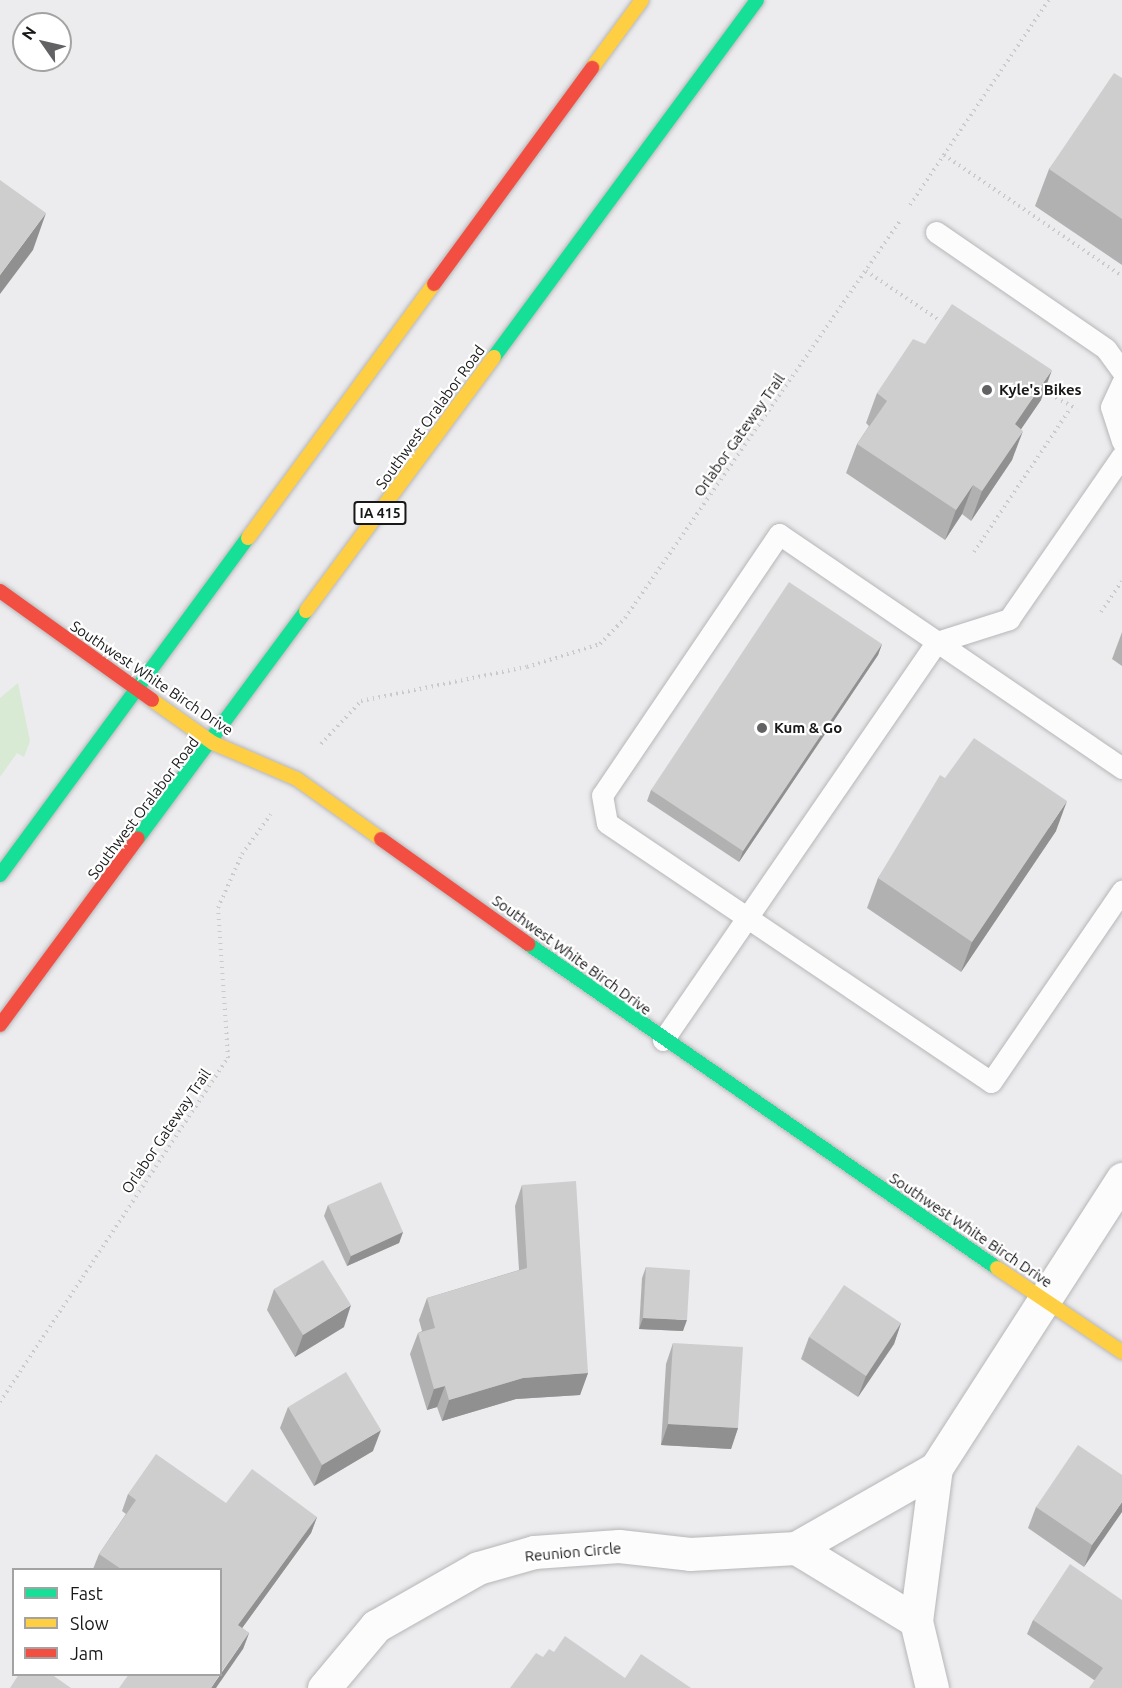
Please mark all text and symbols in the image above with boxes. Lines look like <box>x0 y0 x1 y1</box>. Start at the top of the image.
north arrow <box>12 12 72 72</box>
text: N <box>18 23 40 43</box>
street label: Southwest Oralabor Road <box>372 342 488 492</box>
street label: Orlabor Gateway Trail <box>690 370 788 500</box>
place label: Kyle's Bikes <box>999 381 1082 399</box>
marker: Kyle's Bikes <box>980 383 994 397</box>
road number: IA 415 <box>353 502 407 524</box>
street label: Southwest White Birch Drive <box>67 617 237 739</box>
place label: Kum & Go <box>774 719 842 737</box>
marker: Kum & Go <box>755 721 769 735</box>
street label: Southwest Oralabor Road <box>84 733 202 883</box>
street label: Southwest White Birch Drive <box>489 891 655 1019</box>
street label: Orlabor Gateway Trail <box>118 1065 214 1197</box>
street label: Southwest White Birch Drive <box>886 1169 1056 1291</box>
street label: Reunion Circle <box>524 1539 622 1565</box>
legend <box>12 1568 222 1676</box>
text: Fast <box>70 1583 103 1603</box>
text: Slow <box>70 1613 109 1633</box>
text: Jam <box>70 1643 104 1663</box>

